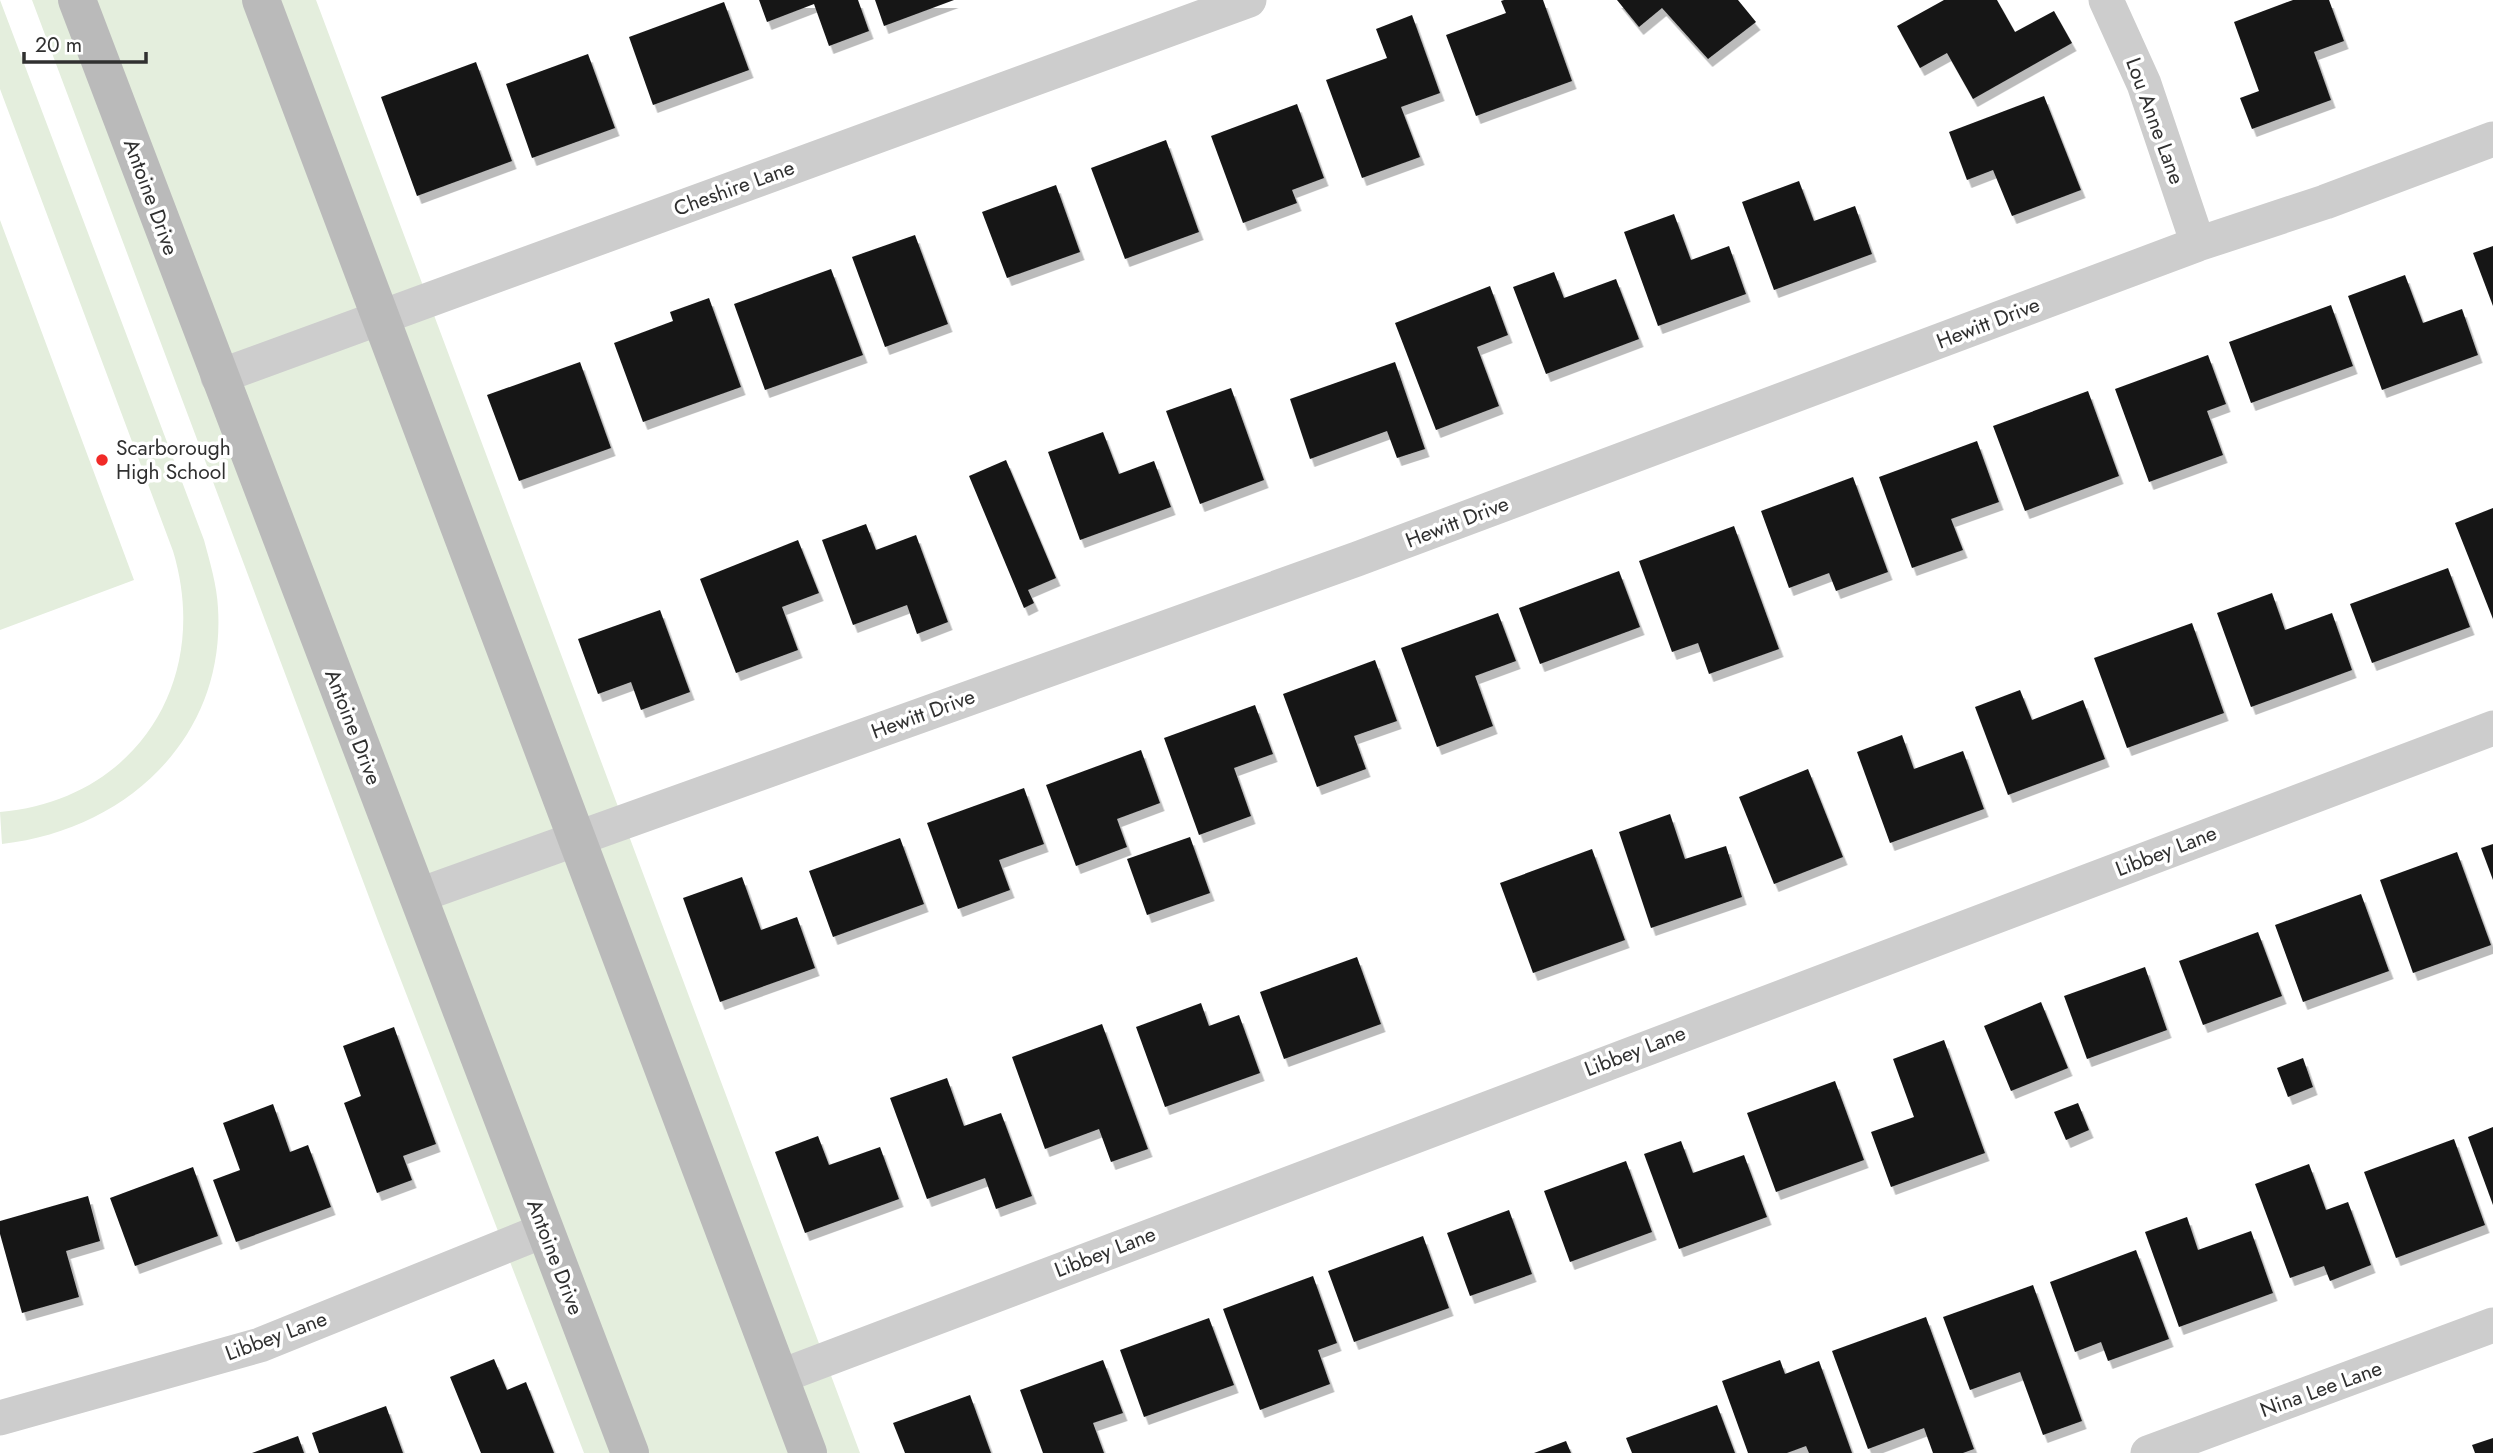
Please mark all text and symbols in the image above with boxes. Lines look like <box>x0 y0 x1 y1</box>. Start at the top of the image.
scale bar <box>24 21 147 65</box>
text: 20 m <box>35 30 82 60</box>
street label: Lou Anne Lane <box>2118 54 2192 189</box>
street label: Antoine Drive <box>116 135 186 259</box>
street label: Cheshire Lane <box>669 152 799 224</box>
street label: Hewitt Drive <box>1932 290 2044 356</box>
place label: Scarborough High School <box>116 433 231 487</box>
marker: Scarborough High School <box>94 452 110 468</box>
street label: Hewitt Drive <box>1401 489 1513 555</box>
street label: Antoine Drive <box>317 665 389 789</box>
street label: Hewitt Drive <box>867 681 979 747</box>
street label: Libbey Lane <box>2111 818 2221 884</box>
street label: Libbey Lane <box>1580 1018 1690 1084</box>
street label: Antoine Drive <box>519 1195 591 1319</box>
street label: Libbey Lane <box>1050 1219 1160 1285</box>
street label: Libbey Lane <box>221 1304 331 1368</box>
street label: Nina Lee Lane <box>2256 1353 2386 1425</box>

